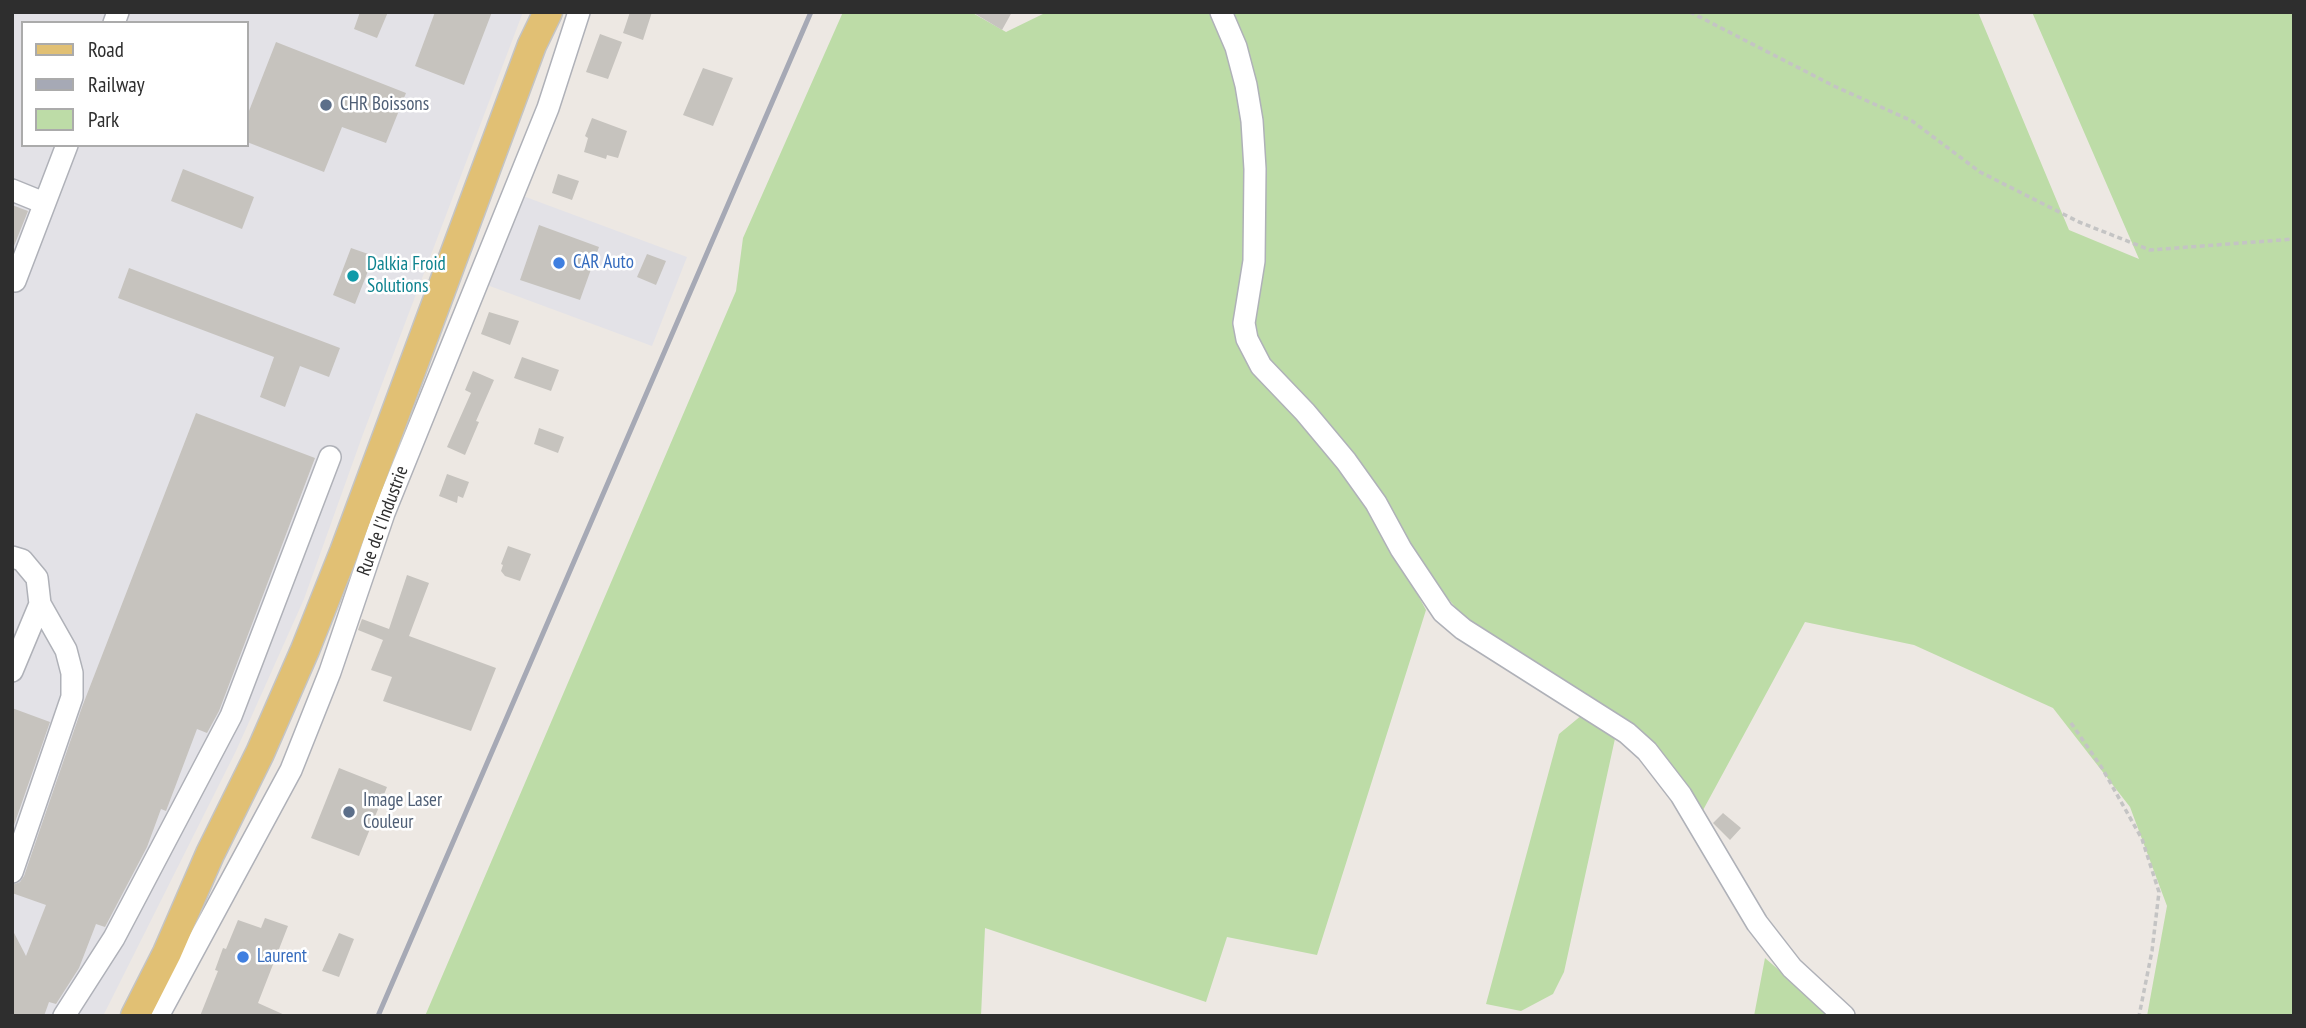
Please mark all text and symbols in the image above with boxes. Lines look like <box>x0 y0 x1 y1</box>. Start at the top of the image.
legend <box>21 21 248 147</box>
text: Road <box>88 36 124 63</box>
text: Railway <box>88 71 145 98</box>
place label: CHR Boissons <box>340 94 429 116</box>
marker: CHR Boissons <box>318 97 334 113</box>
text: Park <box>88 106 119 133</box>
place label: CAR Auto <box>573 252 634 274</box>
place label: Dalkia Froid Solutions <box>367 254 446 298</box>
marker: CAR Auto <box>551 255 567 271</box>
marker: Dalkia Froid Solutions <box>345 268 361 284</box>
street label: Rue de l'Industrie <box>353 463 413 579</box>
place label: Image Laser Couleur <box>363 790 442 834</box>
marker: Image Laser Couleur <box>341 804 357 820</box>
place label: Laurent <box>257 946 307 968</box>
marker: Laurent <box>235 949 251 965</box>

